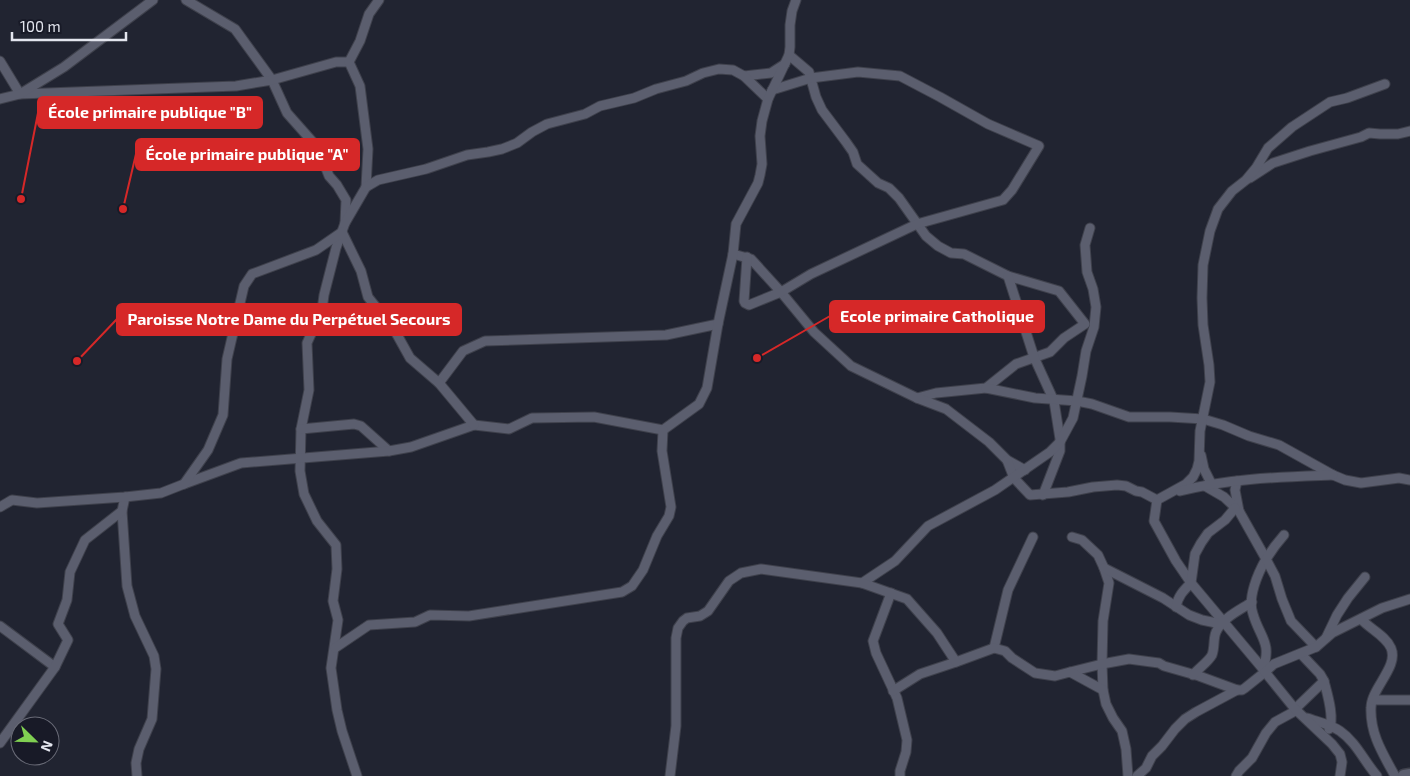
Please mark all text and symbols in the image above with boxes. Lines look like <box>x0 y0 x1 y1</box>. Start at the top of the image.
scale bar <box>12 10 126 42</box>
text: 100 m <box>20 17 61 35</box>
callout: École primaire publique "B" <box>38 97 262 128</box>
text: École primaire publique "B" <box>48 102 252 121</box>
callout: École primaire publique "A" <box>136 139 359 170</box>
text: École primaire publique "A" <box>146 144 348 163</box>
callout: Ecole primaire Catholique <box>830 301 1044 332</box>
callout: Paroisse Notre Dame du Perpétuel Secours <box>117 304 461 335</box>
text: Ecole primaire Catholique <box>840 306 1034 325</box>
text: Paroisse Notre Dame du Perpétuel Secours <box>127 309 451 328</box>
north arrow <box>10 716 60 766</box>
text: N <box>38 738 57 754</box>

